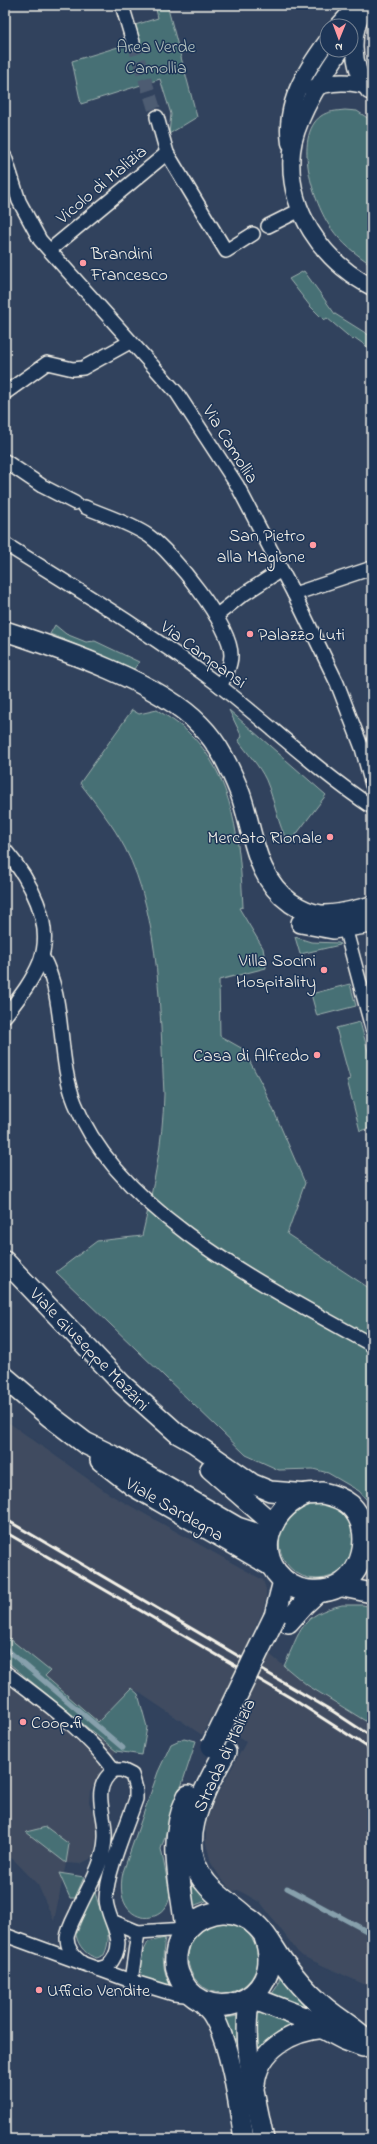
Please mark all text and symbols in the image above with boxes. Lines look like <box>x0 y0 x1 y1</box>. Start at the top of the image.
north arrow <box>319 18 359 58</box>
park label: Area Verde Camollia <box>116 35 197 82</box>
text: N <box>335 39 343 55</box>
street label: Vicolo di Malizia <box>50 140 153 232</box>
place label: Brandini Francesco <box>90 242 168 289</box>
marker: Brandini Francesco <box>78 258 88 268</box>
street label: Via Camollia <box>194 400 264 489</box>
place label: San Pietro alla Magione <box>217 524 306 572</box>
marker: San Pietro alla Magione <box>308 540 318 550</box>
street label: Via Campansi <box>153 615 251 696</box>
place label: Palazzo Luti <box>258 623 345 649</box>
marker: Palazzo Luti <box>245 629 255 639</box>
place label: Mercato Rionale <box>208 826 323 852</box>
marker: Mercato Rionale <box>325 832 335 842</box>
place label: Villa Socini Hospitality <box>236 949 316 996</box>
marker: Villa Socini Hospitality <box>319 965 329 975</box>
place label: Casa di Alfredo <box>193 1044 309 1070</box>
marker: Casa di Alfredo <box>312 1050 322 1060</box>
street label: Viale Giuseppe Mazzini <box>22 1282 155 1418</box>
street label: Viale Sardegna <box>119 1472 228 1550</box>
street label: Strada di Malizia <box>188 1695 263 1817</box>
place label: Coop.fi <box>31 1711 85 1737</box>
marker: Coop.fi <box>18 1717 28 1727</box>
place label: Ufficio Vendite <box>47 1979 151 2005</box>
marker: Ufficio Vendite <box>34 1985 44 1995</box>

